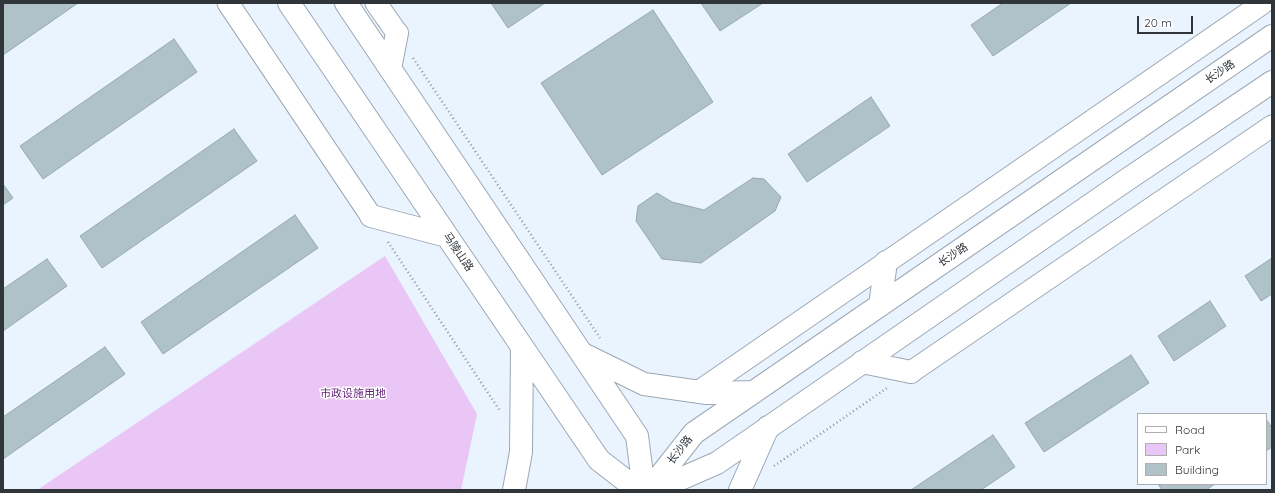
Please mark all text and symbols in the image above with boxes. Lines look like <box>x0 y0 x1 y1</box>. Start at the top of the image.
scale bar <box>1139 8 1195 34</box>
text: 20 m <box>1144 15 1172 30</box>
street label: 长沙路 <box>1203 57 1237 87</box>
street label: 马陵山路 <box>440 230 476 274</box>
street label: 长沙路 <box>936 240 970 270</box>
park label: 市政设施用地 <box>320 387 386 401</box>
legend <box>1137 413 1267 485</box>
text: Road <box>1175 422 1205 437</box>
street label: 长沙路 <box>665 433 695 467</box>
text: Park <box>1175 442 1200 457</box>
text: Building <box>1175 462 1219 477</box>

